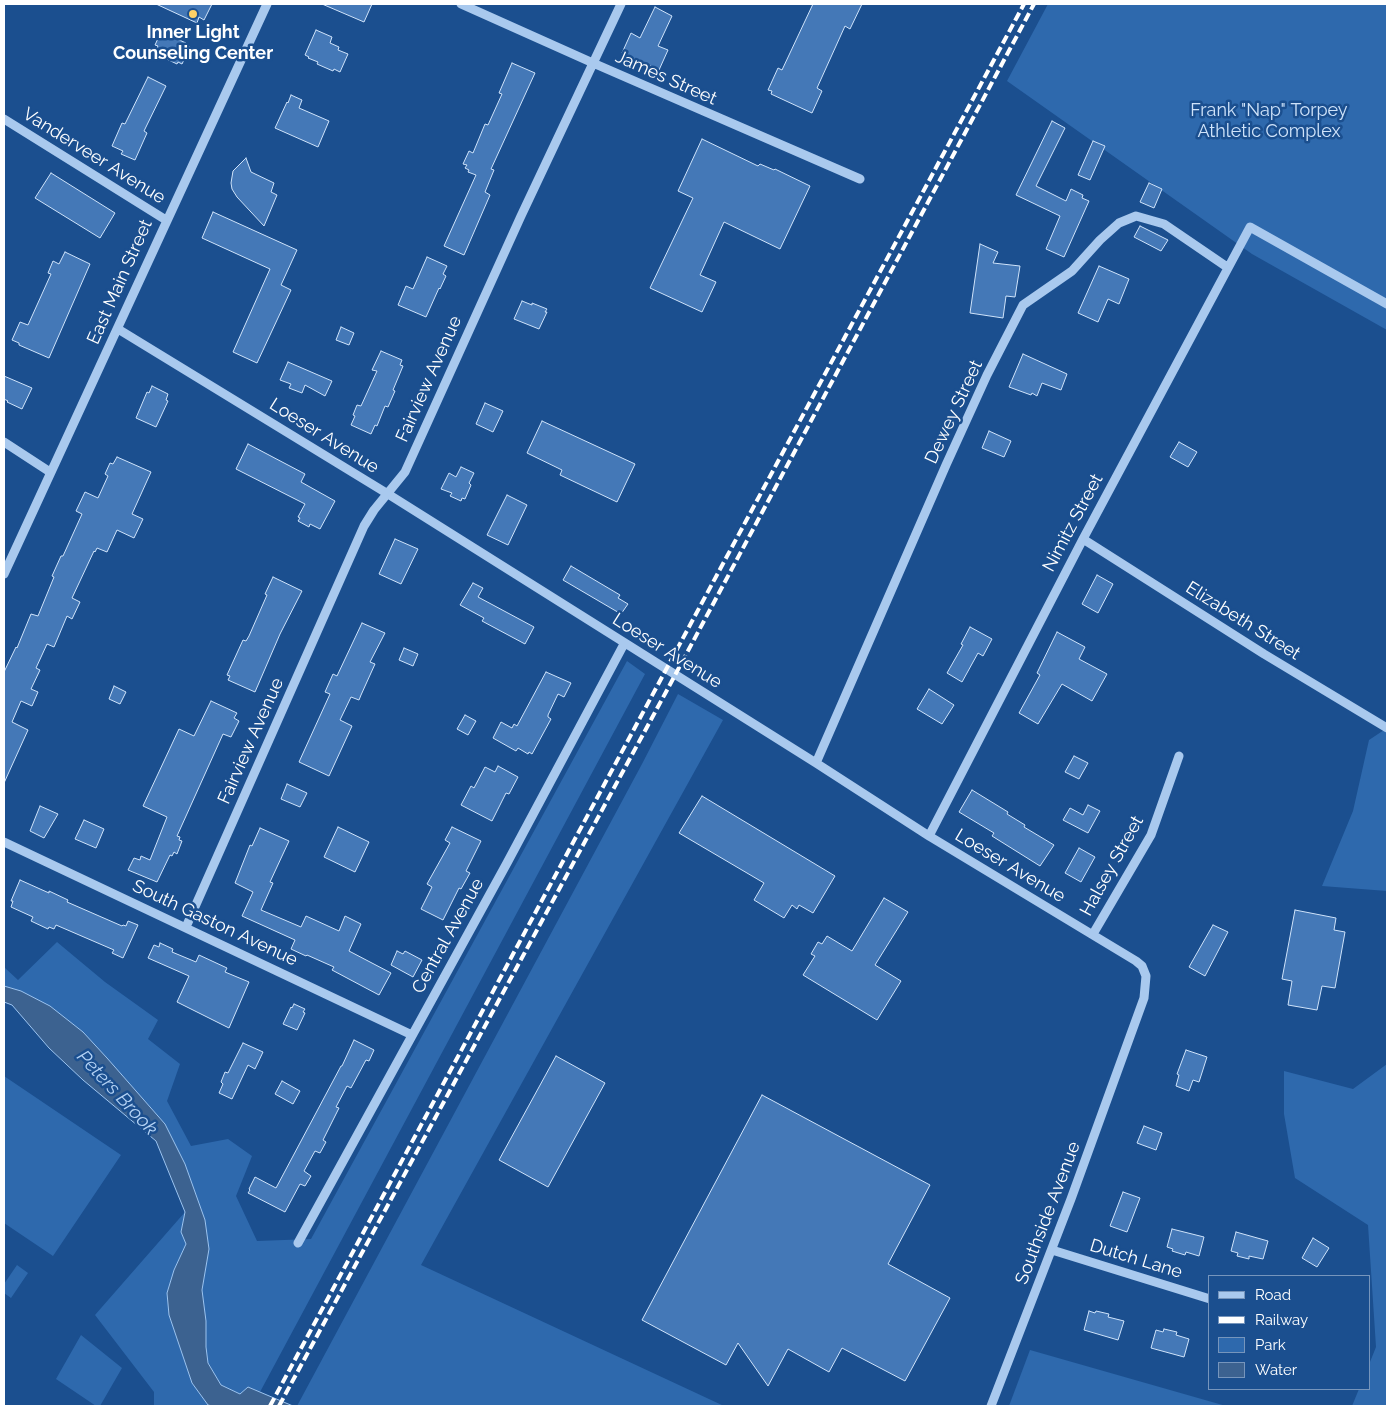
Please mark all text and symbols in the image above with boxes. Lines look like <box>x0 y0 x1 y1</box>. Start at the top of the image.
marker: Inner Light Counseling Center <box>187 8 199 20</box>
place label: Inner Light Counseling Center <box>113 22 273 64</box>
street label: James Street <box>612 46 720 110</box>
park label: Frank "Nap" Torpey Athletic Complex <box>1190 100 1348 142</box>
street label: Vanderveer Avenue <box>19 103 169 209</box>
street label: East Main Street <box>83 216 157 348</box>
street label: Fairview Avenue <box>392 313 466 445</box>
street label: Dewey Street <box>921 357 987 467</box>
street label: Loeser Avenue <box>265 394 383 478</box>
street label: Nimitz Street <box>1038 470 1108 576</box>
street label: Elizabeth Street <box>1182 577 1304 665</box>
street label: Loeser Avenue <box>608 609 726 693</box>
street label: Fairview Avenue <box>214 675 288 807</box>
street label: Halsey Street <box>1076 812 1148 920</box>
street label: Loeser Avenue <box>951 825 1069 907</box>
street label: South Gaston Avenue <box>129 875 301 971</box>
street label: Central Avenue <box>408 875 488 997</box>
water label: Peters Brook <box>72 1046 162 1140</box>
street label: Southside Avenue <box>1011 1139 1085 1287</box>
street label: Dutch Lane <box>1087 1235 1185 1283</box>
legend <box>1208 1275 1371 1390</box>
text: Road <box>1255 1286 1291 1304</box>
text: Railway <box>1255 1311 1308 1329</box>
text: Park <box>1255 1336 1286 1354</box>
text: Water <box>1255 1361 1297 1379</box>

